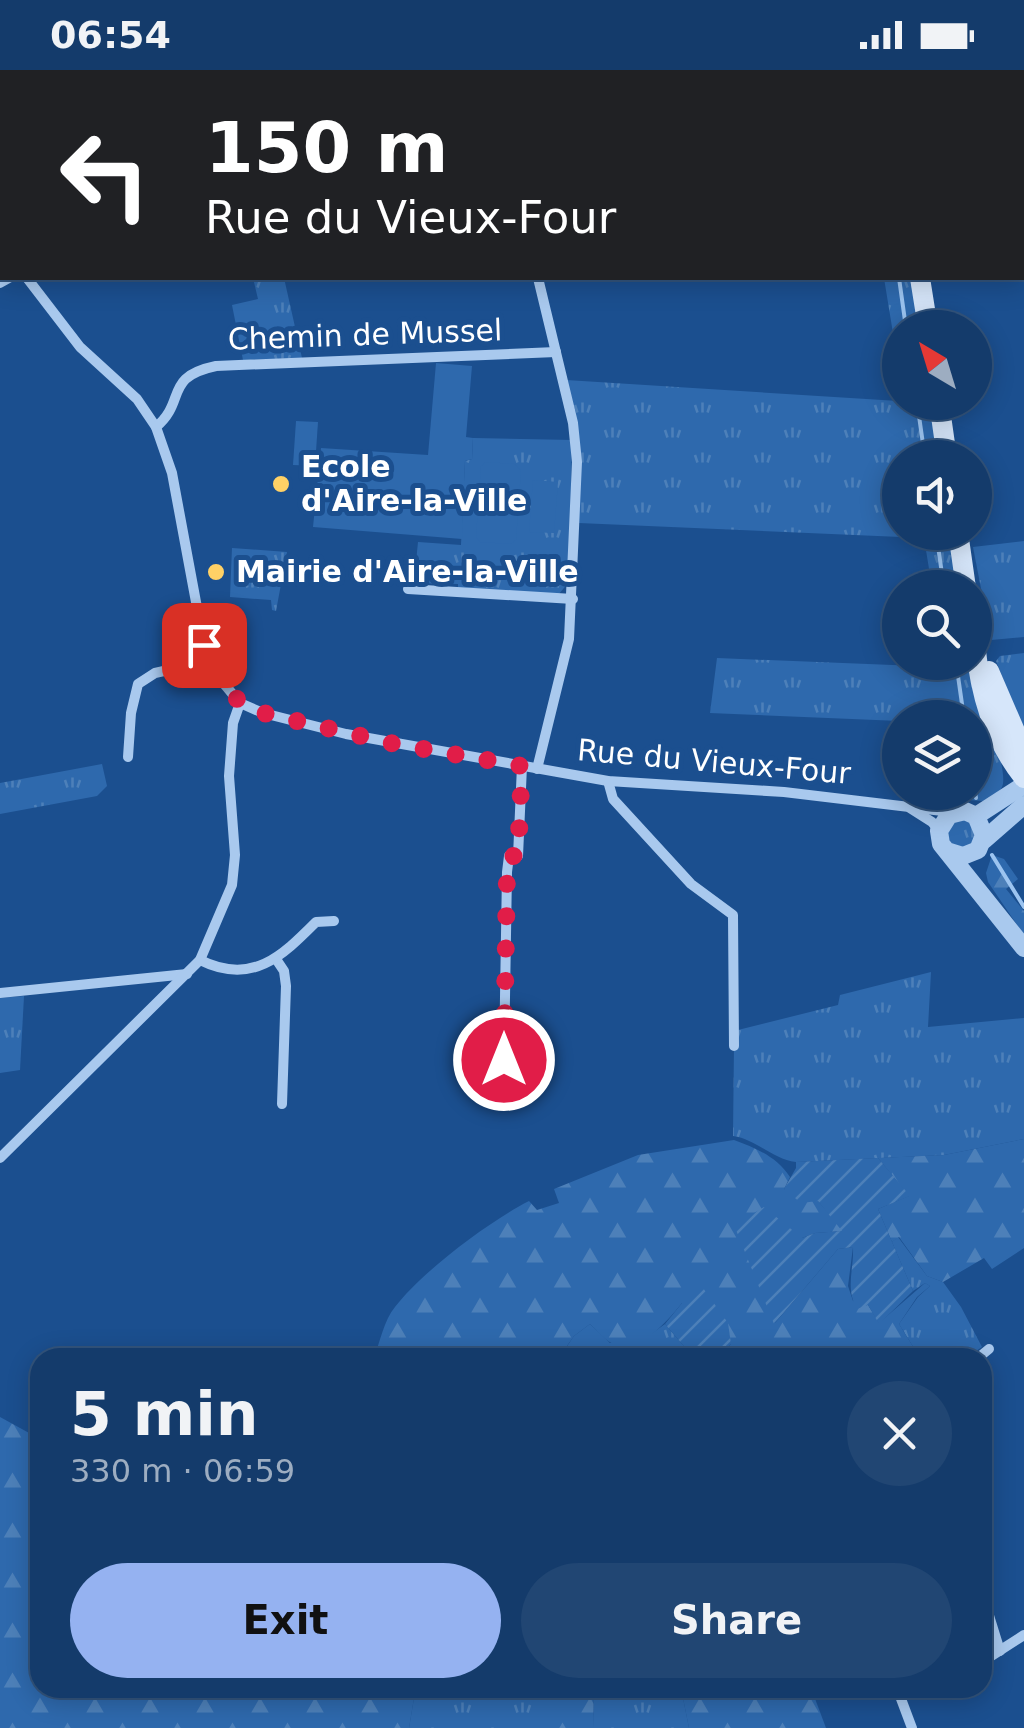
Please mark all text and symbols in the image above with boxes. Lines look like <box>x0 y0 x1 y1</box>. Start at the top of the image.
text: 06:54 <box>50 13 171 57</box>
text: 150 m <box>205 107 448 189</box>
icon: left <box>40 110 170 240</box>
text: Rue du Vieux-Four <box>205 191 616 244</box>
north arrow <box>882 310 992 420</box>
map controls <box>882 310 992 810</box>
street label: Chemin de Mussel <box>227 312 503 357</box>
button: sound <box>882 440 992 550</box>
place label: Ecole d'Aire-la-Ville <box>301 449 527 518</box>
marker: Ecole d'Aire-la-Ville <box>270 473 292 495</box>
place label: Mairie d'Aire-la-Ville <box>236 554 579 589</box>
marker: Mairie d'Aire-la-Ville <box>205 561 227 583</box>
button: search <box>882 570 992 680</box>
pin <box>162 603 247 688</box>
icon: arrive <box>177 618 232 673</box>
button: layers <box>882 700 992 810</box>
street label: Rue du Vieux-Four <box>576 732 853 791</box>
position arrow <box>452 1008 556 1112</box>
text: 5 min <box>70 1379 258 1449</box>
button: close <box>847 1381 952 1486</box>
text: 330 m · 06:59 <box>70 1452 295 1490</box>
button: Exit <box>70 1563 501 1678</box>
button: Share <box>521 1563 952 1678</box>

